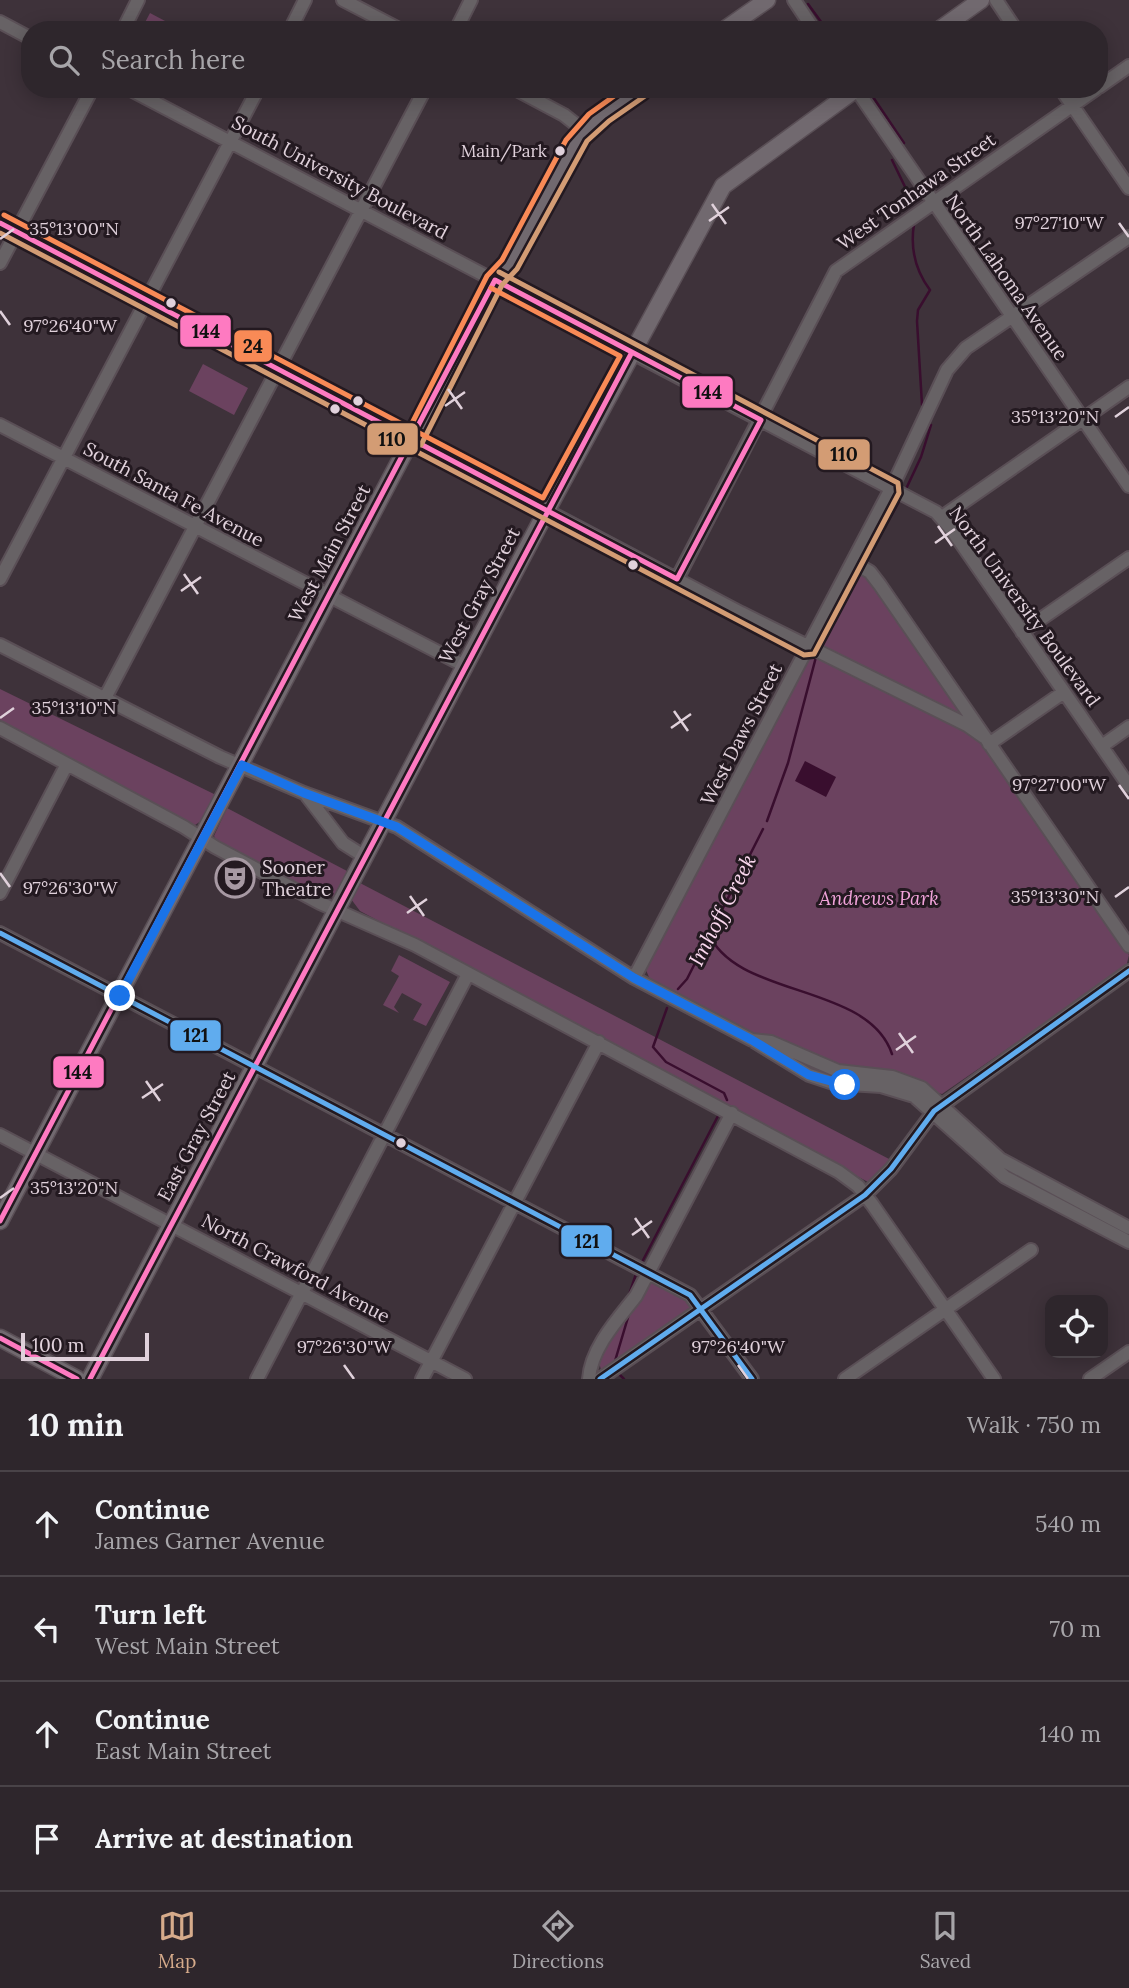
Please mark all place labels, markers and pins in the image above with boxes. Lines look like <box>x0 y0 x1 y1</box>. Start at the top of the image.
place label: Main/Park <box>461 140 548 162</box>
marker: Main/Park <box>553 144 567 158</box>
unlabelled marker <box>164 296 178 310</box>
unlabelled marker <box>351 394 365 408</box>
unlabelled marker <box>328 402 342 416</box>
unlabelled marker <box>626 558 640 572</box>
place label: Sooner Theatre <box>262 855 331 901</box>
theatre icon: Sooner Theatre <box>214 857 256 899</box>
unlabelled marker <box>394 1136 408 1150</box>

